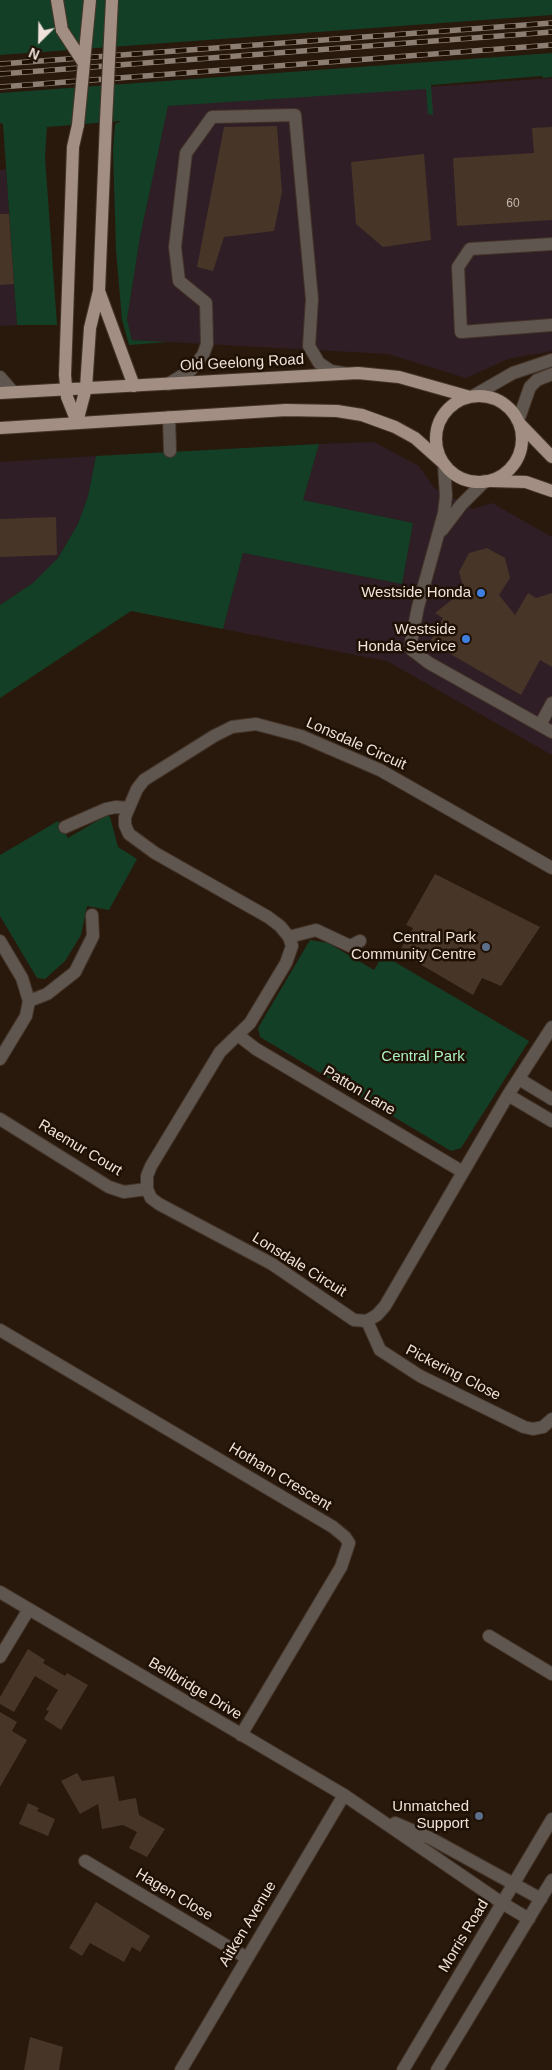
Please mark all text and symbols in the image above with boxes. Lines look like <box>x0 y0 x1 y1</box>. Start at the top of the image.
north arrow <box>15 15 65 65</box>
text: N <box>26 44 42 63</box>
house number: 60 <box>506 197 520 211</box>
street label: Old Geelong Road <box>179 351 305 375</box>
place label: Westside Honda <box>361 584 471 602</box>
marker: Westside Honda <box>475 587 487 599</box>
place label: Westside Honda Service <box>358 621 456 656</box>
marker: Westside Honda Service <box>460 633 472 645</box>
street label: Lonsdale Circuit <box>303 714 409 774</box>
place label: Central Park Community Centre <box>351 929 476 964</box>
marker: Central Park Community Centre <box>480 941 492 953</box>
park label: Central Park <box>381 1048 465 1066</box>
street label: Patton Lane <box>320 1062 398 1120</box>
street label: Raemur Court <box>35 1116 125 1180</box>
street label: Lonsdale Circuit <box>249 1229 349 1301</box>
street label: Pickering Close <box>402 1341 504 1405</box>
street label: Hotham Crescent <box>225 1439 335 1515</box>
street label: Bellbridge Drive <box>145 1654 245 1724</box>
place label: Unmatched Support <box>392 1798 469 1833</box>
marker: Unmatched Support <box>473 1810 485 1822</box>
street label: Hagen Close <box>132 1865 216 1925</box>
street label: Aitken Avenue <box>215 1878 281 1970</box>
street label: Morris Road <box>435 1896 493 1976</box>

